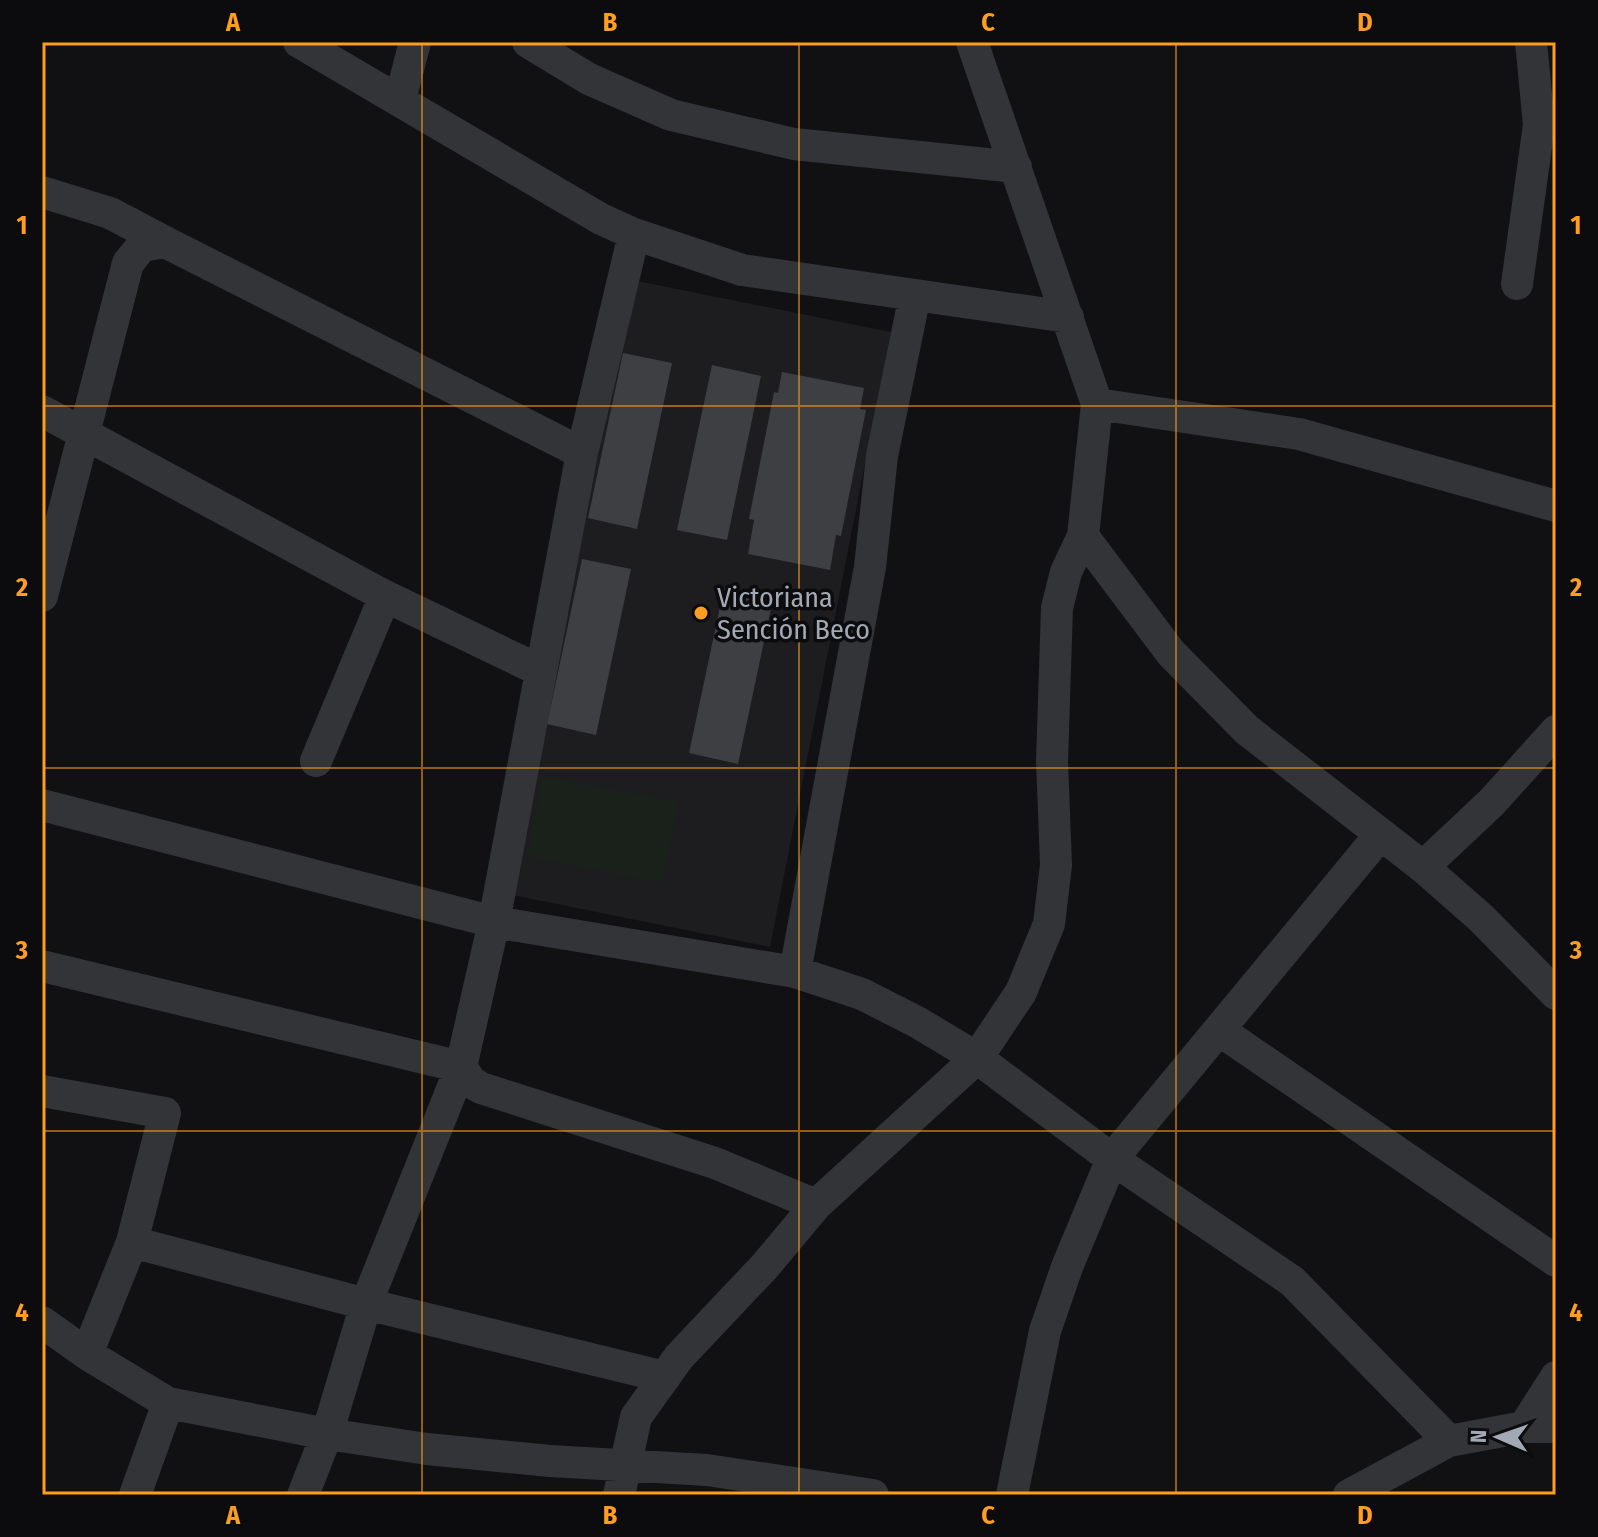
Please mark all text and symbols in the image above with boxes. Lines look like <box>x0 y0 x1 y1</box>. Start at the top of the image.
text: A <box>225 7 241 38</box>
text: B <box>603 7 618 38</box>
text: C <box>981 7 995 38</box>
text: D <box>1357 7 1373 38</box>
text: 1 <box>17 210 28 241</box>
text: 1 <box>1571 210 1582 241</box>
text: 2 <box>15 572 28 603</box>
text: 2 <box>1569 572 1582 603</box>
place label: Victoriana Sención Beco <box>717 581 870 646</box>
marker: Victoriana Sención Beco <box>692 604 710 622</box>
text: 3 <box>15 935 28 966</box>
text: 3 <box>1569 935 1582 966</box>
text: 4 <box>15 1297 29 1328</box>
text: 4 <box>1569 1297 1583 1328</box>
north arrow <box>1458 1397 1538 1477</box>
text: N <box>1465 1429 1492 1443</box>
text: A <box>225 1500 241 1531</box>
text: B <box>603 1500 618 1531</box>
text: C <box>981 1500 995 1531</box>
text: D <box>1357 1500 1373 1531</box>

